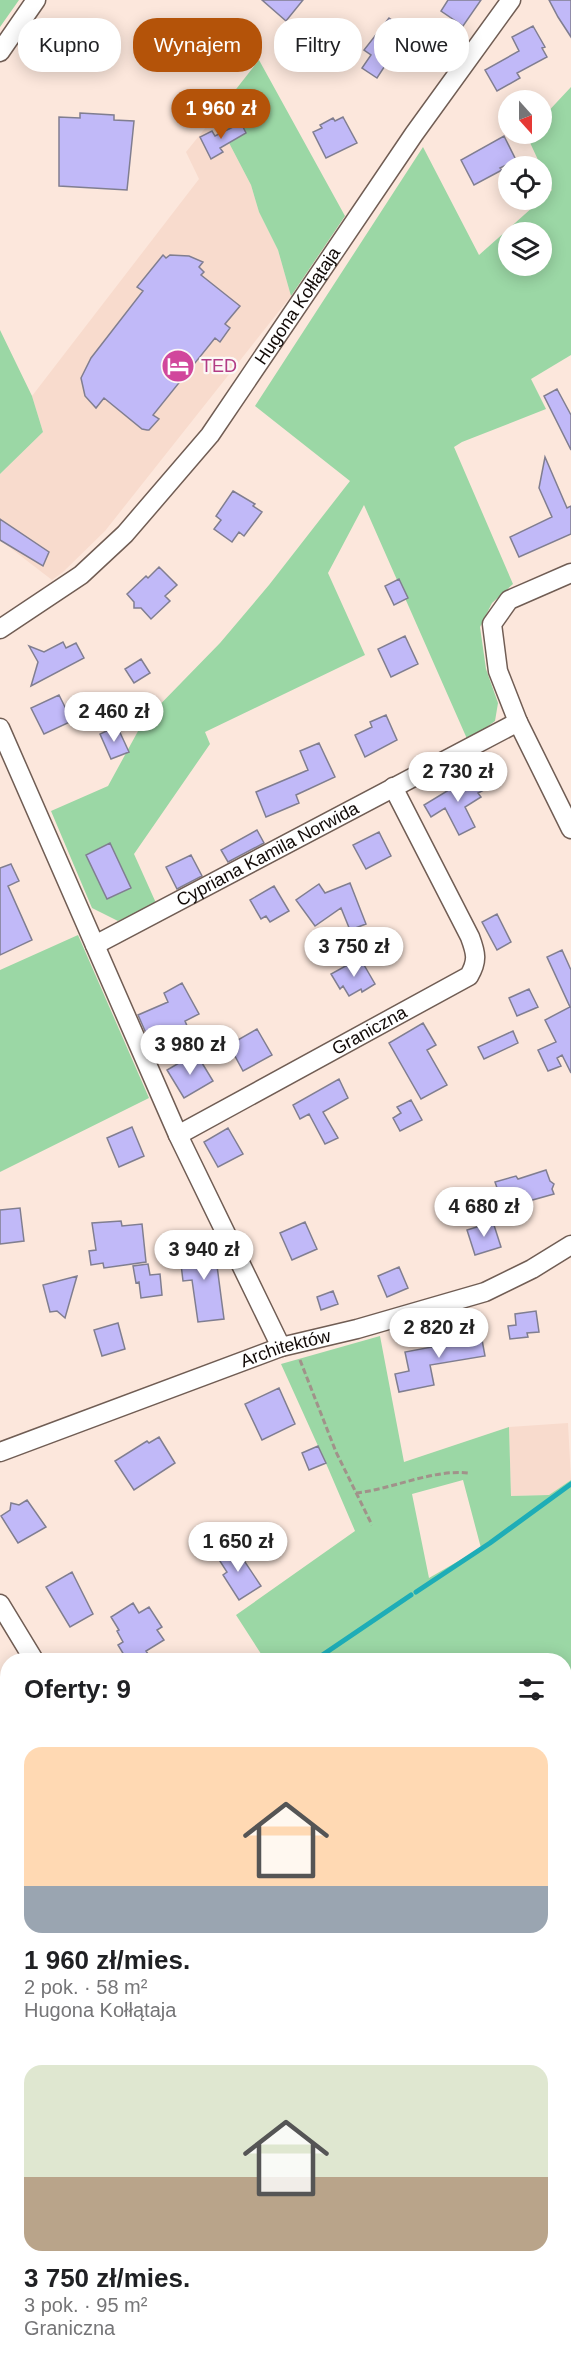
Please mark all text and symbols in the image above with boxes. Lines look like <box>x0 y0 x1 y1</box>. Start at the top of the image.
chip: Kupno <box>18 18 121 72</box>
chip: Wynajem <box>133 18 262 72</box>
chip: Filtry <box>274 18 362 72</box>
chip: Nowe <box>374 18 469 72</box>
pin: 1 960 zł <box>159 89 283 140</box>
north arrow <box>498 90 552 144</box>
map controls <box>498 90 552 276</box>
text: 1 960 zł <box>185 97 257 119</box>
button: locate <box>498 156 552 210</box>
button: layers <box>498 222 552 276</box>
street label: Hugona Kołłątaja <box>251 243 345 368</box>
hotel icon: TED <box>160 348 196 384</box>
place label: TED <box>201 356 237 376</box>
pin: 2 460 zł <box>52 692 176 743</box>
text: 2 460 zł <box>78 700 150 722</box>
pin: 2 730 zł <box>396 752 520 803</box>
text: 2 730 zł <box>422 760 494 782</box>
street label: Cypriana Kamila Norwida <box>173 797 363 910</box>
pin: 3 750 zł <box>292 927 416 978</box>
text: 3 750 zł <box>318 935 390 957</box>
street label: Graniczna <box>328 1002 411 1059</box>
pin: 3 980 zł <box>128 1025 252 1076</box>
text: 3 980 zł <box>154 1033 226 1055</box>
pin: 4 680 zł <box>422 1187 546 1238</box>
text: 4 680 zł <box>448 1195 520 1217</box>
pin: 3 940 zł <box>142 1230 266 1281</box>
text: 3 940 zł <box>168 1238 240 1260</box>
pin: 2 820 zł <box>377 1308 501 1359</box>
text: 2 820 zł <box>403 1316 475 1338</box>
street label: Architektów <box>238 1325 333 1371</box>
pin: 1 650 zł <box>176 1522 300 1573</box>
text: 1 650 zł <box>202 1530 274 1552</box>
icon: filters <box>515 1673 548 1706</box>
text: Oferty: 9 <box>24 1674 131 1704</box>
icon: home <box>232 1786 340 1894</box>
text: 1 960 zł/mies. <box>24 1945 190 1975</box>
text: 2 pok. · 58 m² <box>24 1976 147 1998</box>
text: Hugona Kołłątaja <box>24 1999 176 2021</box>
icon: home <box>232 2104 340 2212</box>
text: 3 750 zł/mies. <box>24 2263 190 2293</box>
text: 3 pok. · 95 m² <box>24 2294 147 2316</box>
text: Graniczna <box>24 2317 115 2339</box>

